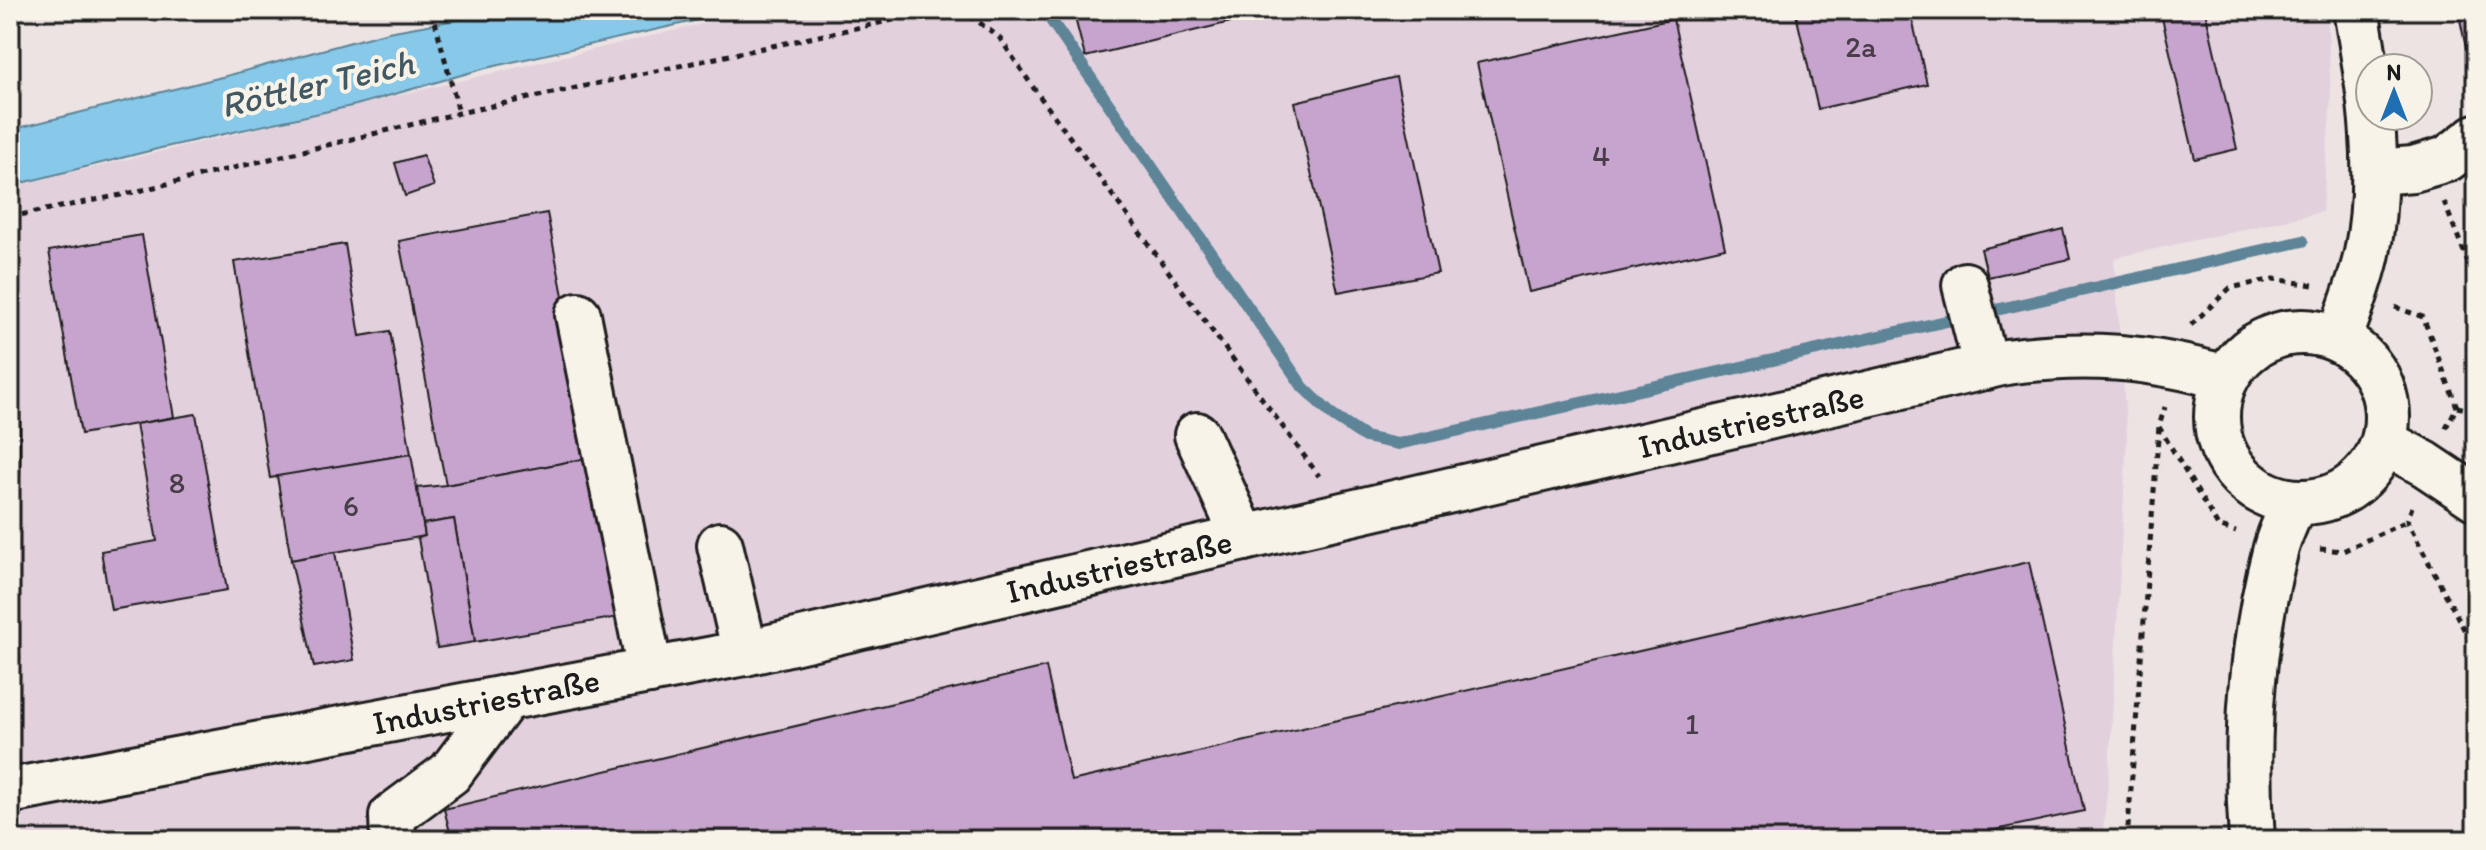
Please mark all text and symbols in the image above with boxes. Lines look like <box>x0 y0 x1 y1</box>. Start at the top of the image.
house number: 2a <box>1845 28 1877 65</box>
water label: Röttler Teich <box>216 40 419 127</box>
north arrow <box>2354 52 2434 132</box>
text: N <box>2387 59 2401 86</box>
house number: 4 <box>1592 137 1610 174</box>
street label: Industriestraße <box>1634 376 1868 467</box>
house number: 8 <box>169 464 185 501</box>
house number: 6 <box>343 487 359 524</box>
street label: Industriestraße <box>1002 521 1236 612</box>
street label: Industriestraße <box>369 659 603 744</box>
house number: 1 <box>1685 705 1699 742</box>

